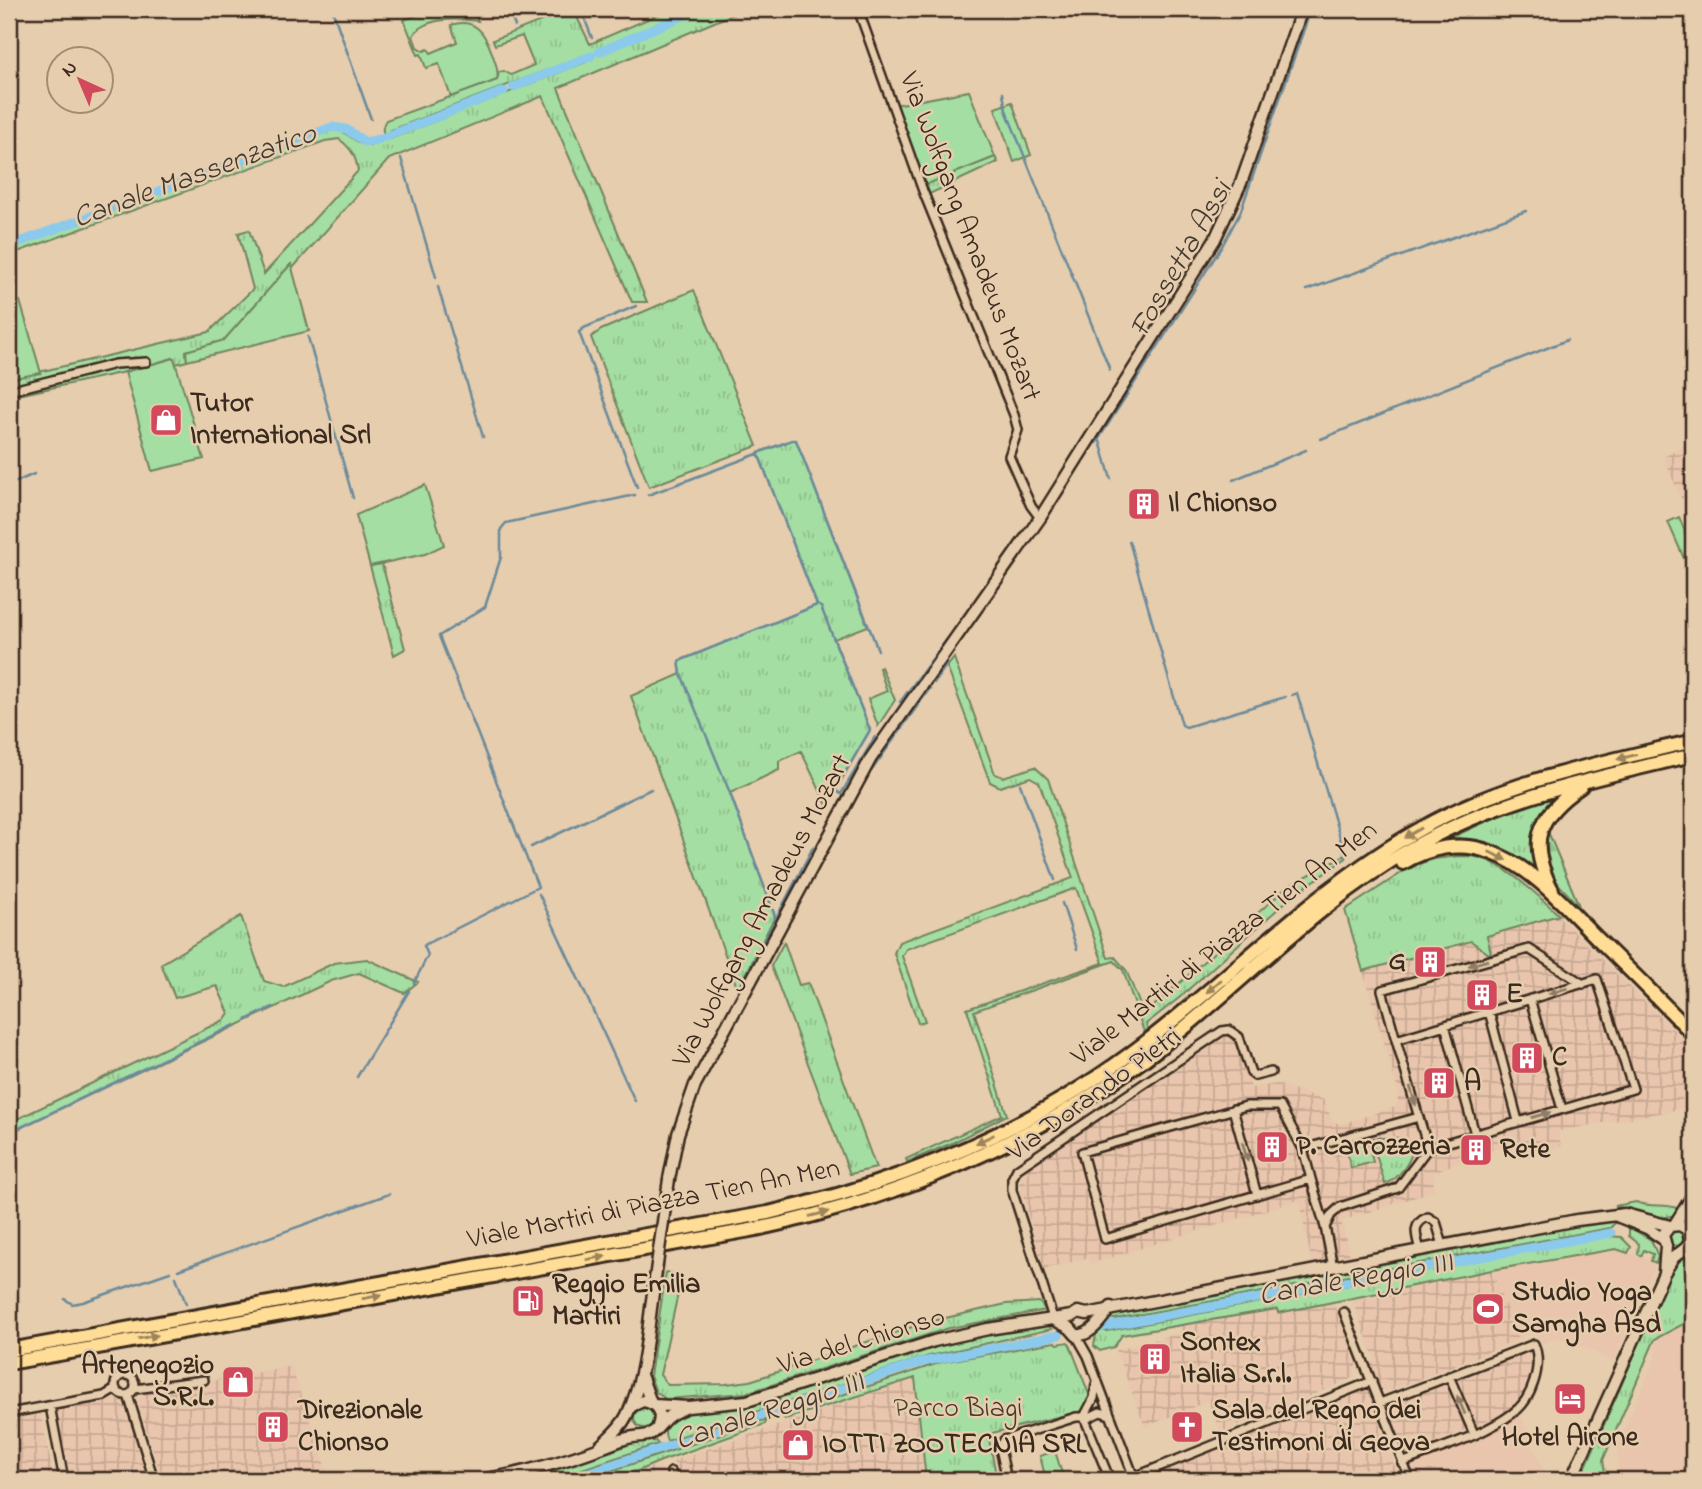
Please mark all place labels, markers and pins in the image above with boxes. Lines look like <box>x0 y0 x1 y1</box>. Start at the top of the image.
place label: Tutor International Srl <box>190 384 371 457</box>
shop icon: Tutor International Srl <box>147 401 185 439</box>
place label: Il Chionso <box>1168 484 1277 525</box>
building icon: Il Chionso <box>1125 485 1163 523</box>
place label: G <box>1388 942 1406 983</box>
building icon: G <box>1411 943 1449 981</box>
place label: E <box>1506 975 1523 1016</box>
building icon: E <box>1463 976 1501 1014</box>
place label: C <box>1552 1038 1567 1079</box>
building icon: C <box>1508 1039 1546 1077</box>
place label: A <box>1464 1063 1481 1104</box>
building icon: A <box>1420 1064 1458 1102</box>
place label: P. Carrozzeria <box>1296 1127 1451 1168</box>
building icon: P. Carrozzeria <box>1253 1128 1291 1166</box>
place label: Rete <box>1500 1130 1551 1171</box>
building icon: Rete <box>1457 1131 1495 1169</box>
place label: Reggio Emilia Martiri <box>552 1265 700 1338</box>
place label: Studio Yoga Samgha Asd <box>1512 1273 1661 1347</box>
fuel station icon: Reggio Emilia Martiri <box>509 1282 547 1320</box>
sports icon: Studio Yoga Samgha Asd <box>1469 1290 1507 1328</box>
place label: Sontex Italia S.r.l. <box>1180 1323 1292 1396</box>
building icon: Sontex Italia S.r.l. <box>1136 1340 1174 1378</box>
place label: Artenegozio S.R.L. <box>81 1346 214 1419</box>
shop icon: Artenegozio S.R.L. <box>219 1363 257 1401</box>
hotel icon: Hotel Airone <box>1551 1380 1589 1418</box>
place label: Direzionale Chionso <box>296 1391 424 1464</box>
place label: Sala del Regno dei Testimoni di Geova <box>1212 1391 1430 1464</box>
building icon: Direzionale Chionso <box>254 1408 292 1446</box>
church icon: Sala del Regno dei Testimoni di Geova <box>1168 1408 1206 1446</box>
place label: Hotel Airone <box>1502 1418 1640 1459</box>
place label: IOTTI ZOOTECNIA SRL <box>822 1425 1087 1466</box>
shop icon: IOTTI ZOOTECNIA SRL <box>779 1426 817 1464</box>

